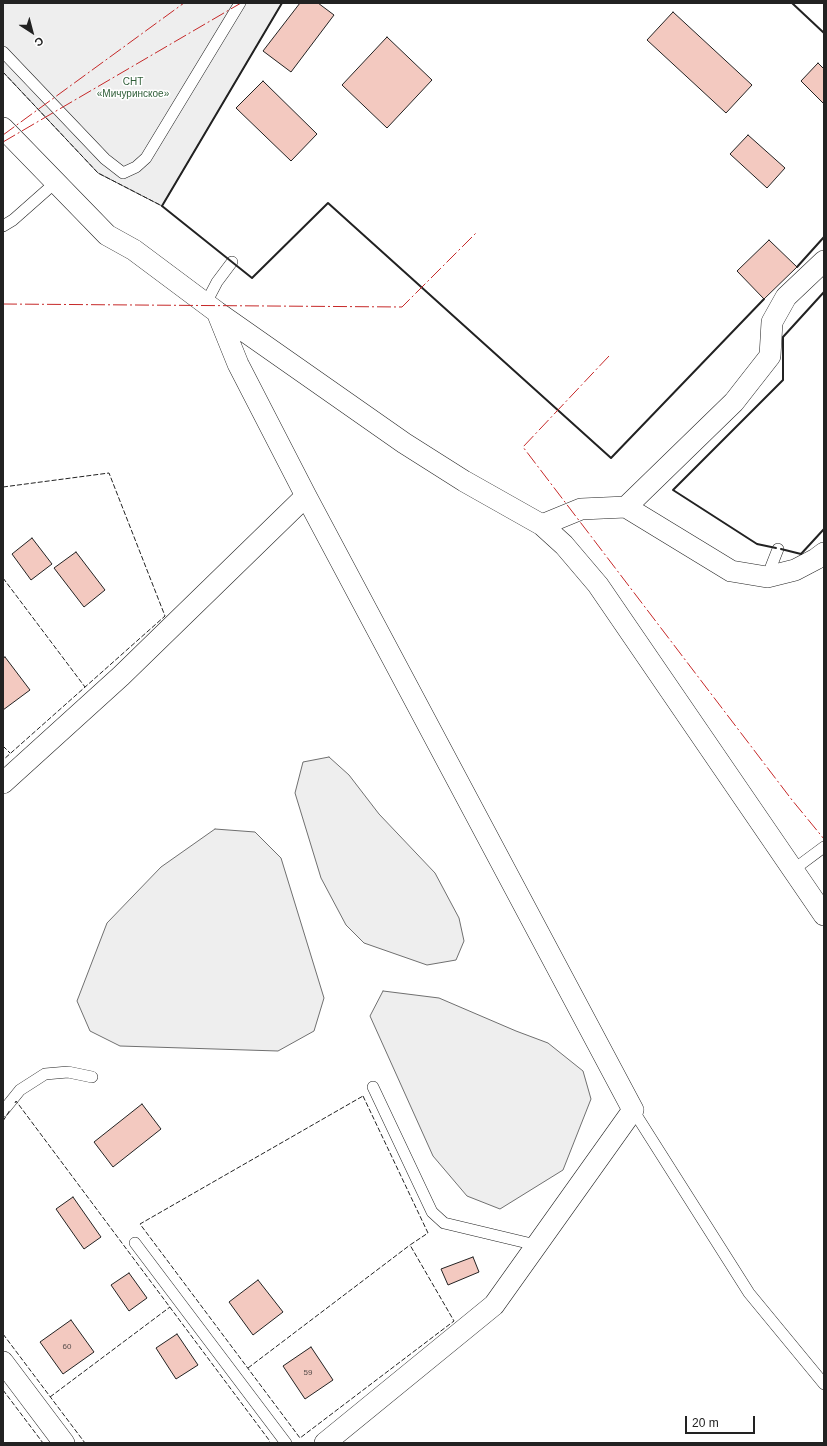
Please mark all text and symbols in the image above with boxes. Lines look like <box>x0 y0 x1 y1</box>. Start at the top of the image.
north arrow <box>12 12 52 52</box>
text: С <box>32 35 46 49</box>
park label: СНТ «Мичуринское» <box>97 76 169 100</box>
house number: 60 <box>63 1342 71 1352</box>
house number: 59 <box>304 1368 312 1378</box>
scale bar <box>687 1408 757 1434</box>
text: 20 m <box>692 1416 719 1430</box>

